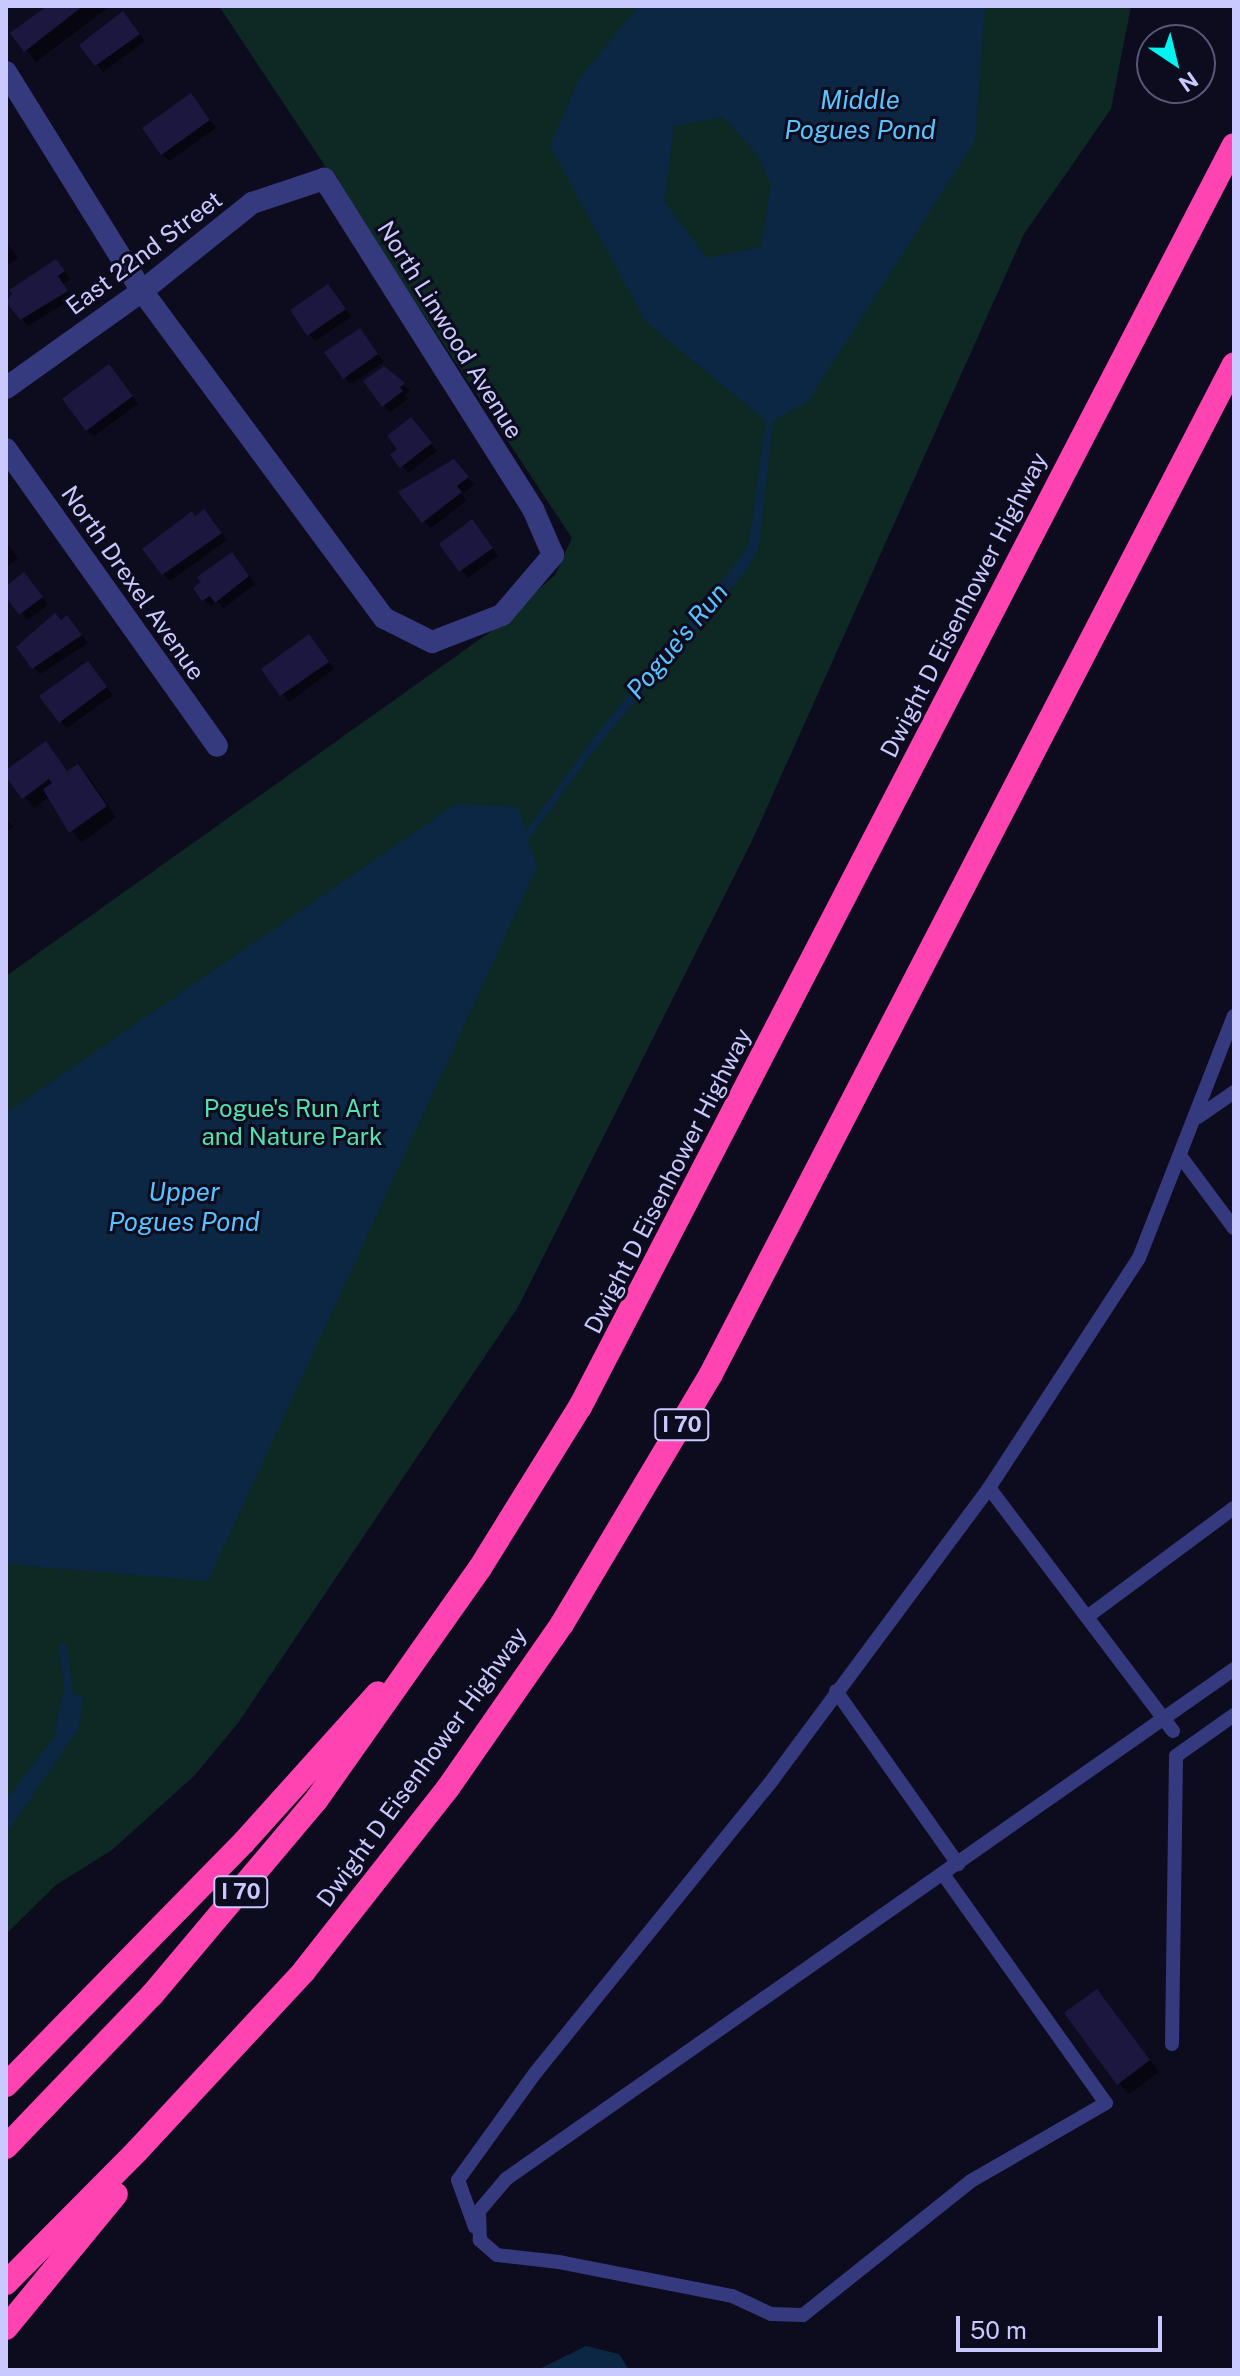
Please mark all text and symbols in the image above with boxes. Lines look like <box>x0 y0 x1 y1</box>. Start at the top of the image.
north arrow <box>1136 24 1216 104</box>
text: N <box>1174 66 1203 98</box>
water label: Middle Pogues Pond <box>784 84 936 146</box>
street label: East 22nd Street <box>60 185 228 321</box>
street label: North Linwood Avenue <box>371 216 529 444</box>
street label: Dwight D Eisenhower Highway <box>874 448 1054 762</box>
street label: North Drexel Avenue <box>55 480 211 686</box>
water label: Pogue's Run <box>620 577 734 705</box>
street label: Dwight D Eisenhower Highway <box>578 1024 758 1338</box>
park label: Pogue's Run Art and Nature Park <box>201 1095 383 1151</box>
water label: Upper Pogues Pond <box>108 1176 260 1238</box>
road number: I 70 <box>654 1407 710 1443</box>
street label: Dwight D Eisenhower Highway <box>311 1622 533 1912</box>
road number: I 70 <box>213 1874 269 1910</box>
scale bar <box>960 2300 1166 2350</box>
text: 50 m <box>970 2316 1027 2344</box>

